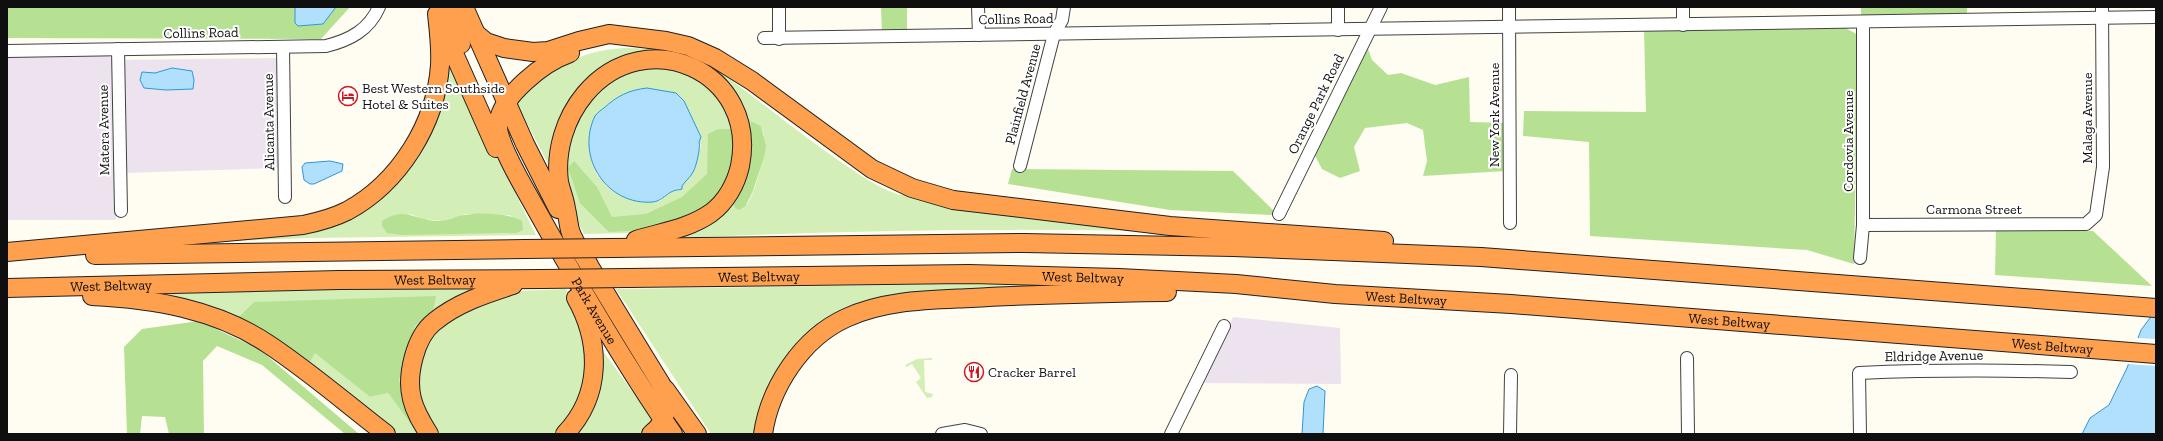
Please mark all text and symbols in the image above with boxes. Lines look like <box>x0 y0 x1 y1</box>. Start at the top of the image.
street label: Collins Road <box>978 10 1054 28</box>
street label: Collins Road <box>163 24 239 42</box>
street label: Plainfield Avenue <box>1001 41 1045 146</box>
street label: Orange Park Road <box>1284 51 1348 157</box>
street label: New York Avenue <box>1486 62 1503 167</box>
street label: Malaga Avenue <box>2079 72 2096 164</box>
street label: Alicanta Avenue <box>260 73 278 171</box>
place label: Best Western Southside Hotel & Suites <box>362 80 505 113</box>
street label: Matera Avenue <box>95 84 113 175</box>
hotel icon: Best Western Southside Hotel & Suites <box>337 85 359 107</box>
street label: Cordovia Avenue <box>1840 90 1857 192</box>
street label: Carmona Street <box>1926 201 2023 218</box>
street label: West Beltway <box>718 267 801 285</box>
street label: West Beltway <box>1042 267 1125 287</box>
street label: West Beltway <box>394 271 477 288</box>
street label: Park Avenue <box>568 274 621 348</box>
street label: West Beltway <box>70 276 153 295</box>
street label: West Beltway <box>1365 287 1448 309</box>
street label: West Beltway <box>1688 309 1772 333</box>
street label: West Beltway <box>2011 334 2095 358</box>
street label: Eldridge Avenue <box>1885 347 1984 365</box>
restaurant icon: Cracker Barrel <box>963 361 985 383</box>
place label: Cracker Barrel <box>988 364 1076 381</box>

